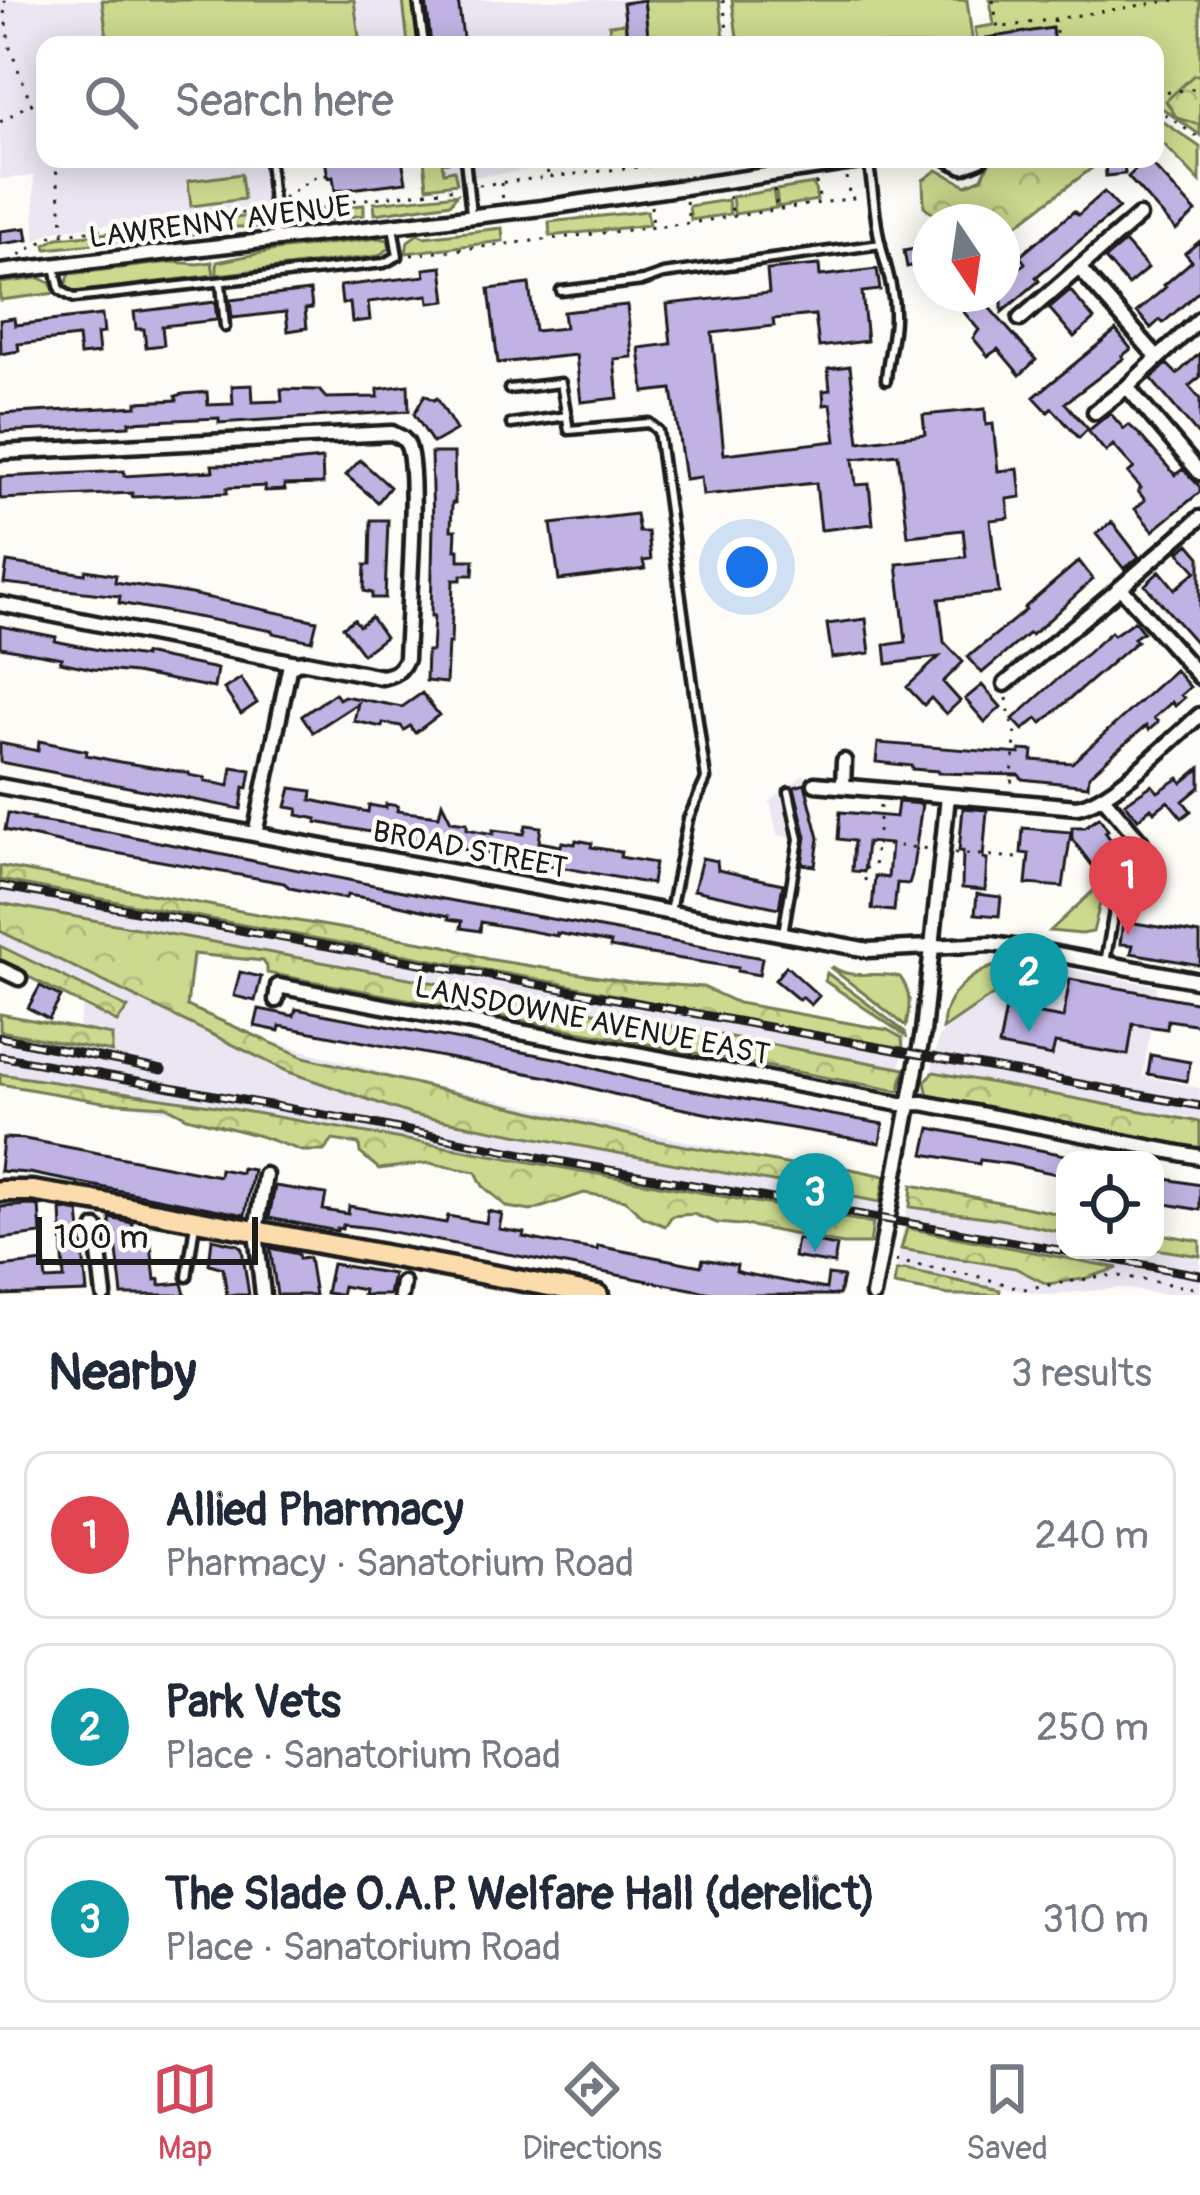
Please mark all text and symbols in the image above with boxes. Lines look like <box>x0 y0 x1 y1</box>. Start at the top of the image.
search box <box>36 36 1164 168</box>
icon: search <box>78 69 144 135</box>
text: Search here <box>174 74 394 130</box>
street label: LAWRENNY AVENUE <box>87 188 353 256</box>
north arrow <box>912 204 1020 312</box>
your location <box>717 537 777 597</box>
street label: BROAD STREET <box>370 813 570 887</box>
pin: 1 <box>1089 836 1167 935</box>
pin: 2 <box>990 933 1068 1032</box>
street label: LANSDOWNE AVENUE EAST <box>411 968 773 1074</box>
map controls <box>1056 1151 1164 1259</box>
button: locate <box>1056 1151 1164 1259</box>
pin: 3 <box>776 1153 854 1252</box>
scale bar <box>36 1211 258 1264</box>
text: 100 m <box>54 1217 148 1258</box>
text: Nearby <box>48 1341 196 1405</box>
text: 3 results <box>1011 1349 1152 1398</box>
text: Allied Pharmacy <box>165 1483 464 1539</box>
text: 1 <box>82 1511 98 1560</box>
text: 240 m <box>1035 1511 1149 1560</box>
text: Pharmacy · Sanatorium Road <box>165 1539 634 1588</box>
text: Park Vets <box>165 1675 341 1731</box>
text: 2 <box>79 1703 101 1752</box>
text: 250 m <box>1036 1703 1149 1752</box>
text: Place · Sanatorium Road <box>165 1731 561 1780</box>
text: The Slade O.A.P. Welfare Hall (derelict) <box>165 1867 876 1923</box>
text: 3 <box>79 1895 101 1944</box>
text: 310 m <box>1042 1895 1149 1944</box>
text: Place · Sanatorium Road <box>165 1923 561 1972</box>
tab: Map <box>152 2056 218 2169</box>
tab: Directions <box>522 2056 662 2169</box>
tab: Saved <box>966 2056 1048 2169</box>

